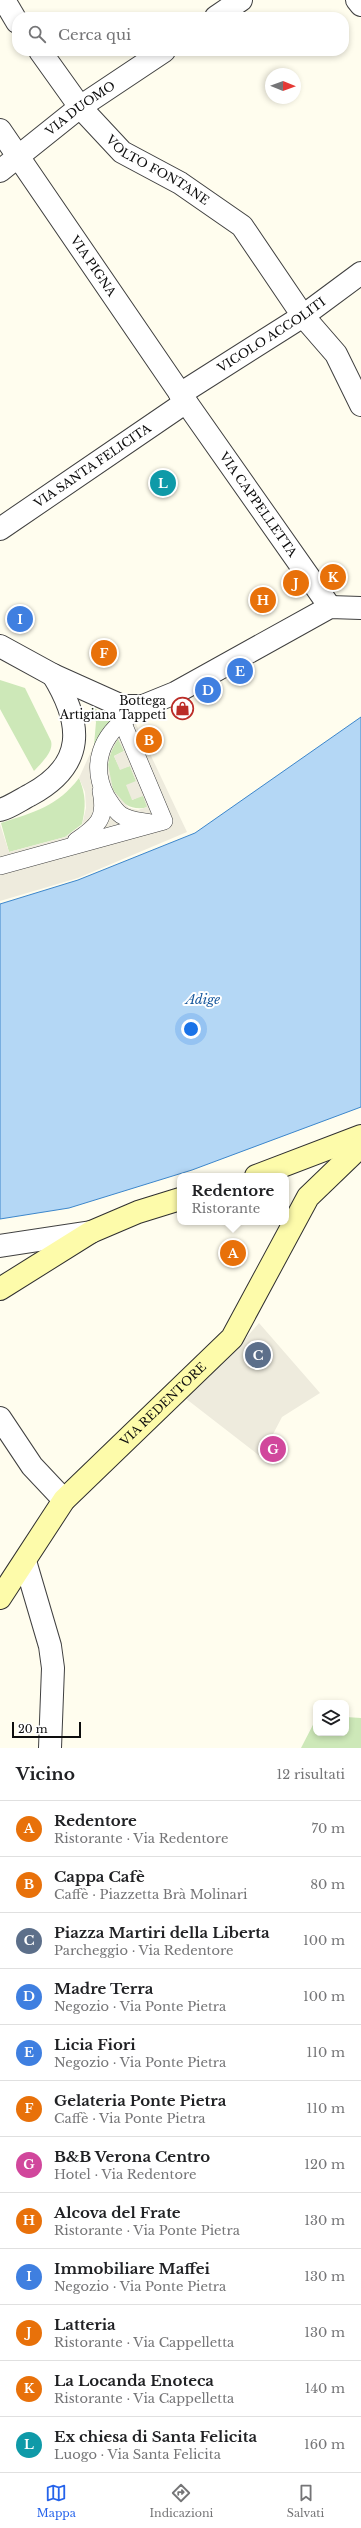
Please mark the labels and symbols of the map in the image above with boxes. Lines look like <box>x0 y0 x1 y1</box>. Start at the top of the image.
north arrow <box>265 68 301 104</box>
street label: VIA DUOMO <box>42 78 118 139</box>
street label: VOLTO FONTANE <box>102 131 212 208</box>
street label: VIA PIGNA <box>67 232 120 300</box>
street label: VICOLO ACCOLITI <box>214 294 328 376</box>
street label: VIA SANTA FELICITA <box>30 420 154 511</box>
street label: VIA CAPPELLETTA <box>216 448 301 560</box>
pin: L <box>150 468 176 498</box>
pin: K <box>320 562 346 592</box>
pin: J <box>283 568 309 598</box>
pin: H <box>250 585 276 615</box>
pin: I <box>7 604 33 634</box>
pin: F <box>91 638 117 668</box>
pin: E <box>227 656 253 686</box>
pin: D <box>195 675 221 705</box>
place label: Bottega Artigiana Tappeti <box>59 693 166 722</box>
shop icon: Bottega Artigiana Tappeti <box>169 695 195 721</box>
pin: B <box>136 725 162 755</box>
water label: Adige <box>184 991 220 1008</box>
your location <box>181 1019 201 1039</box>
pin: A <box>220 1238 246 1268</box>
pin: C <box>245 1340 271 1370</box>
street label: VIA REDENTORE <box>116 1359 209 1449</box>
pin: G <box>260 1434 286 1464</box>
scale bar <box>12 1720 81 1739</box>

